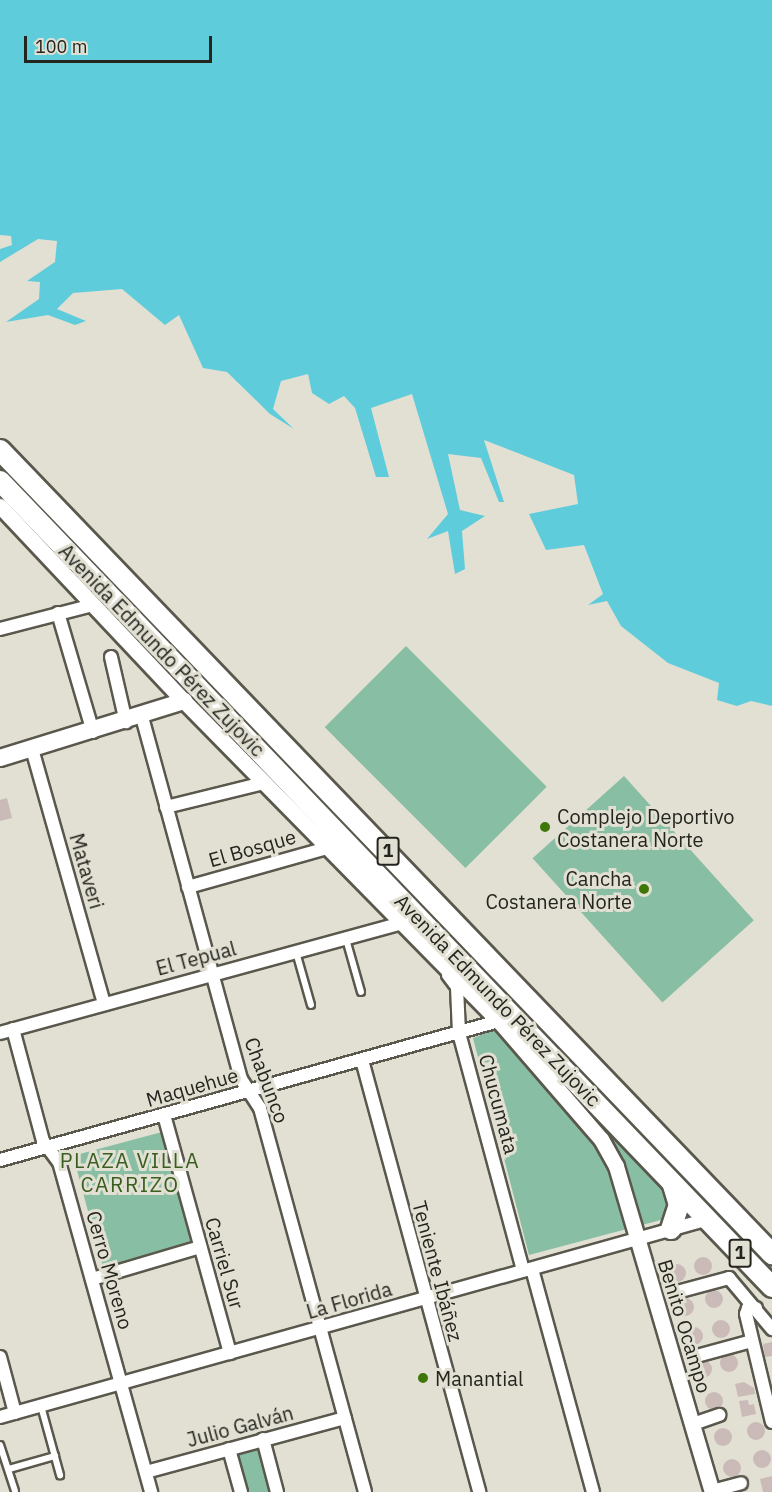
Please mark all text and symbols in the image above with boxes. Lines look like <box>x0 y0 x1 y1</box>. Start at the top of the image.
scale bar <box>27 24 214 62</box>
text: 100 m <box>35 35 87 58</box>
street label: Avenida Edmundo Pérez Zujovic <box>54 539 270 761</box>
place label: Complejo Deportivo Costanera Norte <box>557 804 735 851</box>
marker: Complejo Deportivo Costanera Norte <box>538 820 552 834</box>
street label: El Bosque <box>206 824 298 872</box>
street label: Mataveri <box>65 830 109 912</box>
road number: 1 <box>376 836 400 866</box>
place label: Cancha Costanera Norte <box>485 866 632 913</box>
marker: Cancha Costanera Norte <box>637 882 651 896</box>
street label: Avenida Edmundo Pérez Zujovic <box>390 889 606 1111</box>
street label: El Tepual <box>153 936 239 980</box>
street label: Chabunco <box>240 1034 294 1126</box>
street label: Chucumata <box>474 1051 524 1157</box>
street label: Maquehue <box>143 1062 241 1112</box>
district label: PLAZA VILLA CARRIZO <box>60 1147 200 1197</box>
street label: Teniente Ibáñez <box>408 1198 468 1344</box>
street label: Cerro Moreno <box>82 1208 138 1332</box>
street label: Carriel Sur <box>200 1214 250 1312</box>
road number: 1 <box>728 1238 752 1268</box>
street label: Benito Ocampo <box>653 1256 717 1396</box>
street label: La Florida <box>303 1276 395 1324</box>
place label: Manantial <box>435 1366 523 1390</box>
marker: Manantial <box>416 1371 430 1385</box>
street label: Julio Galván <box>184 1400 296 1452</box>

